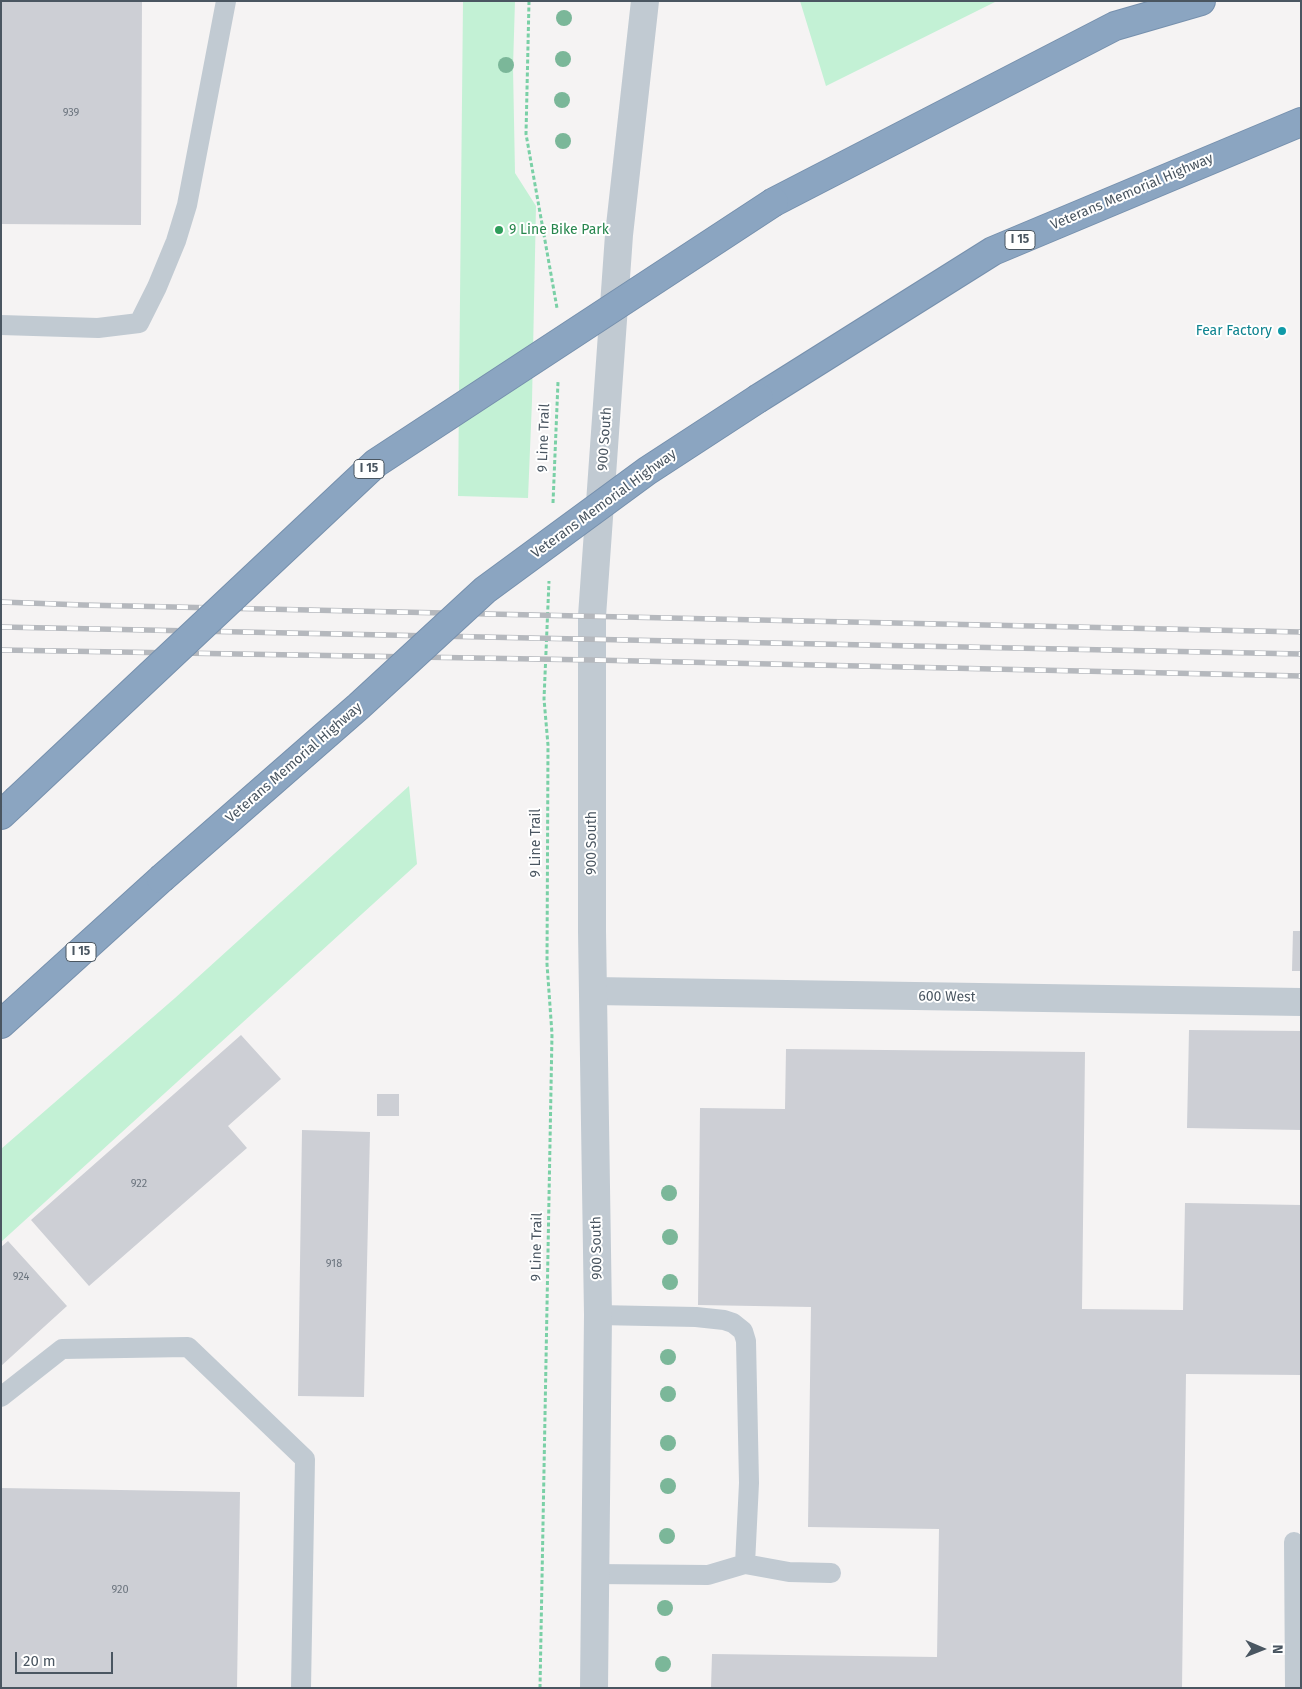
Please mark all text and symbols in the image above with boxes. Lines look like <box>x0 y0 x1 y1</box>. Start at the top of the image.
house number: 939 <box>63 106 79 120</box>
street label: Veterans Memorial Highway <box>1048 150 1216 234</box>
place label: 9 Line Bike Park <box>509 222 609 238</box>
marker: 9 Line Bike Park <box>493 224 505 236</box>
road number: I 15 <box>1005 230 1035 250</box>
place label: Fear Factory <box>1196 323 1272 339</box>
marker: Fear Factory <box>1276 325 1288 337</box>
street label: 9 Line Trail <box>534 403 554 473</box>
street label: 900 South <box>594 407 616 471</box>
street label: Veterans Memorial Highway <box>528 446 680 562</box>
road number: I 15 <box>354 459 384 478</box>
street label: Veterans Memorial Highway <box>222 699 366 827</box>
street label: 9 Line Trail <box>528 809 544 877</box>
street label: 900 South <box>584 811 600 875</box>
road number: I 15 <box>66 942 96 962</box>
street label: 600 West <box>918 988 976 1006</box>
house number: 922 <box>131 1177 147 1191</box>
street label: 9 Line Trail <box>528 1212 546 1282</box>
street label: 900 South <box>588 1216 606 1280</box>
house number: 918 <box>326 1257 342 1271</box>
house number: 924 <box>13 1270 29 1284</box>
house number: 920 <box>111 1583 129 1597</box>
north arrow <box>1237 1624 1287 1674</box>
scale bar <box>18 1642 115 1674</box>
text: N <box>1269 1644 1286 1654</box>
text: 20 m <box>23 1652 56 1670</box>

